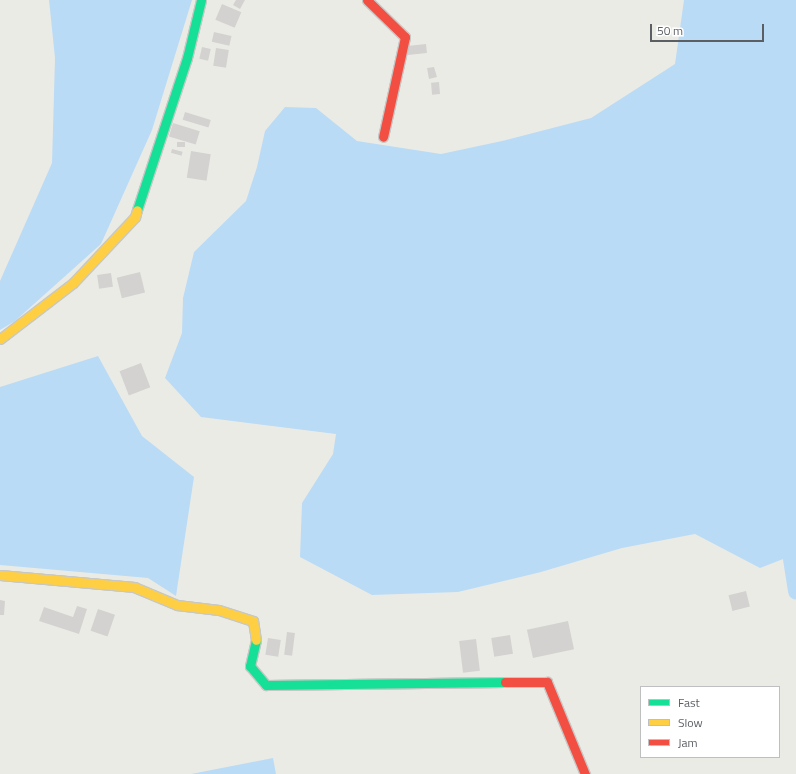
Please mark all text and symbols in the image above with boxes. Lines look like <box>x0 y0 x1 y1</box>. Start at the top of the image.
scale bar <box>652 16 766 42</box>
text: 50 m <box>657 21 683 40</box>
legend <box>640 686 780 758</box>
text: Fast <box>678 693 700 712</box>
text: Slow <box>678 713 703 732</box>
text: Jam <box>678 733 698 752</box>

